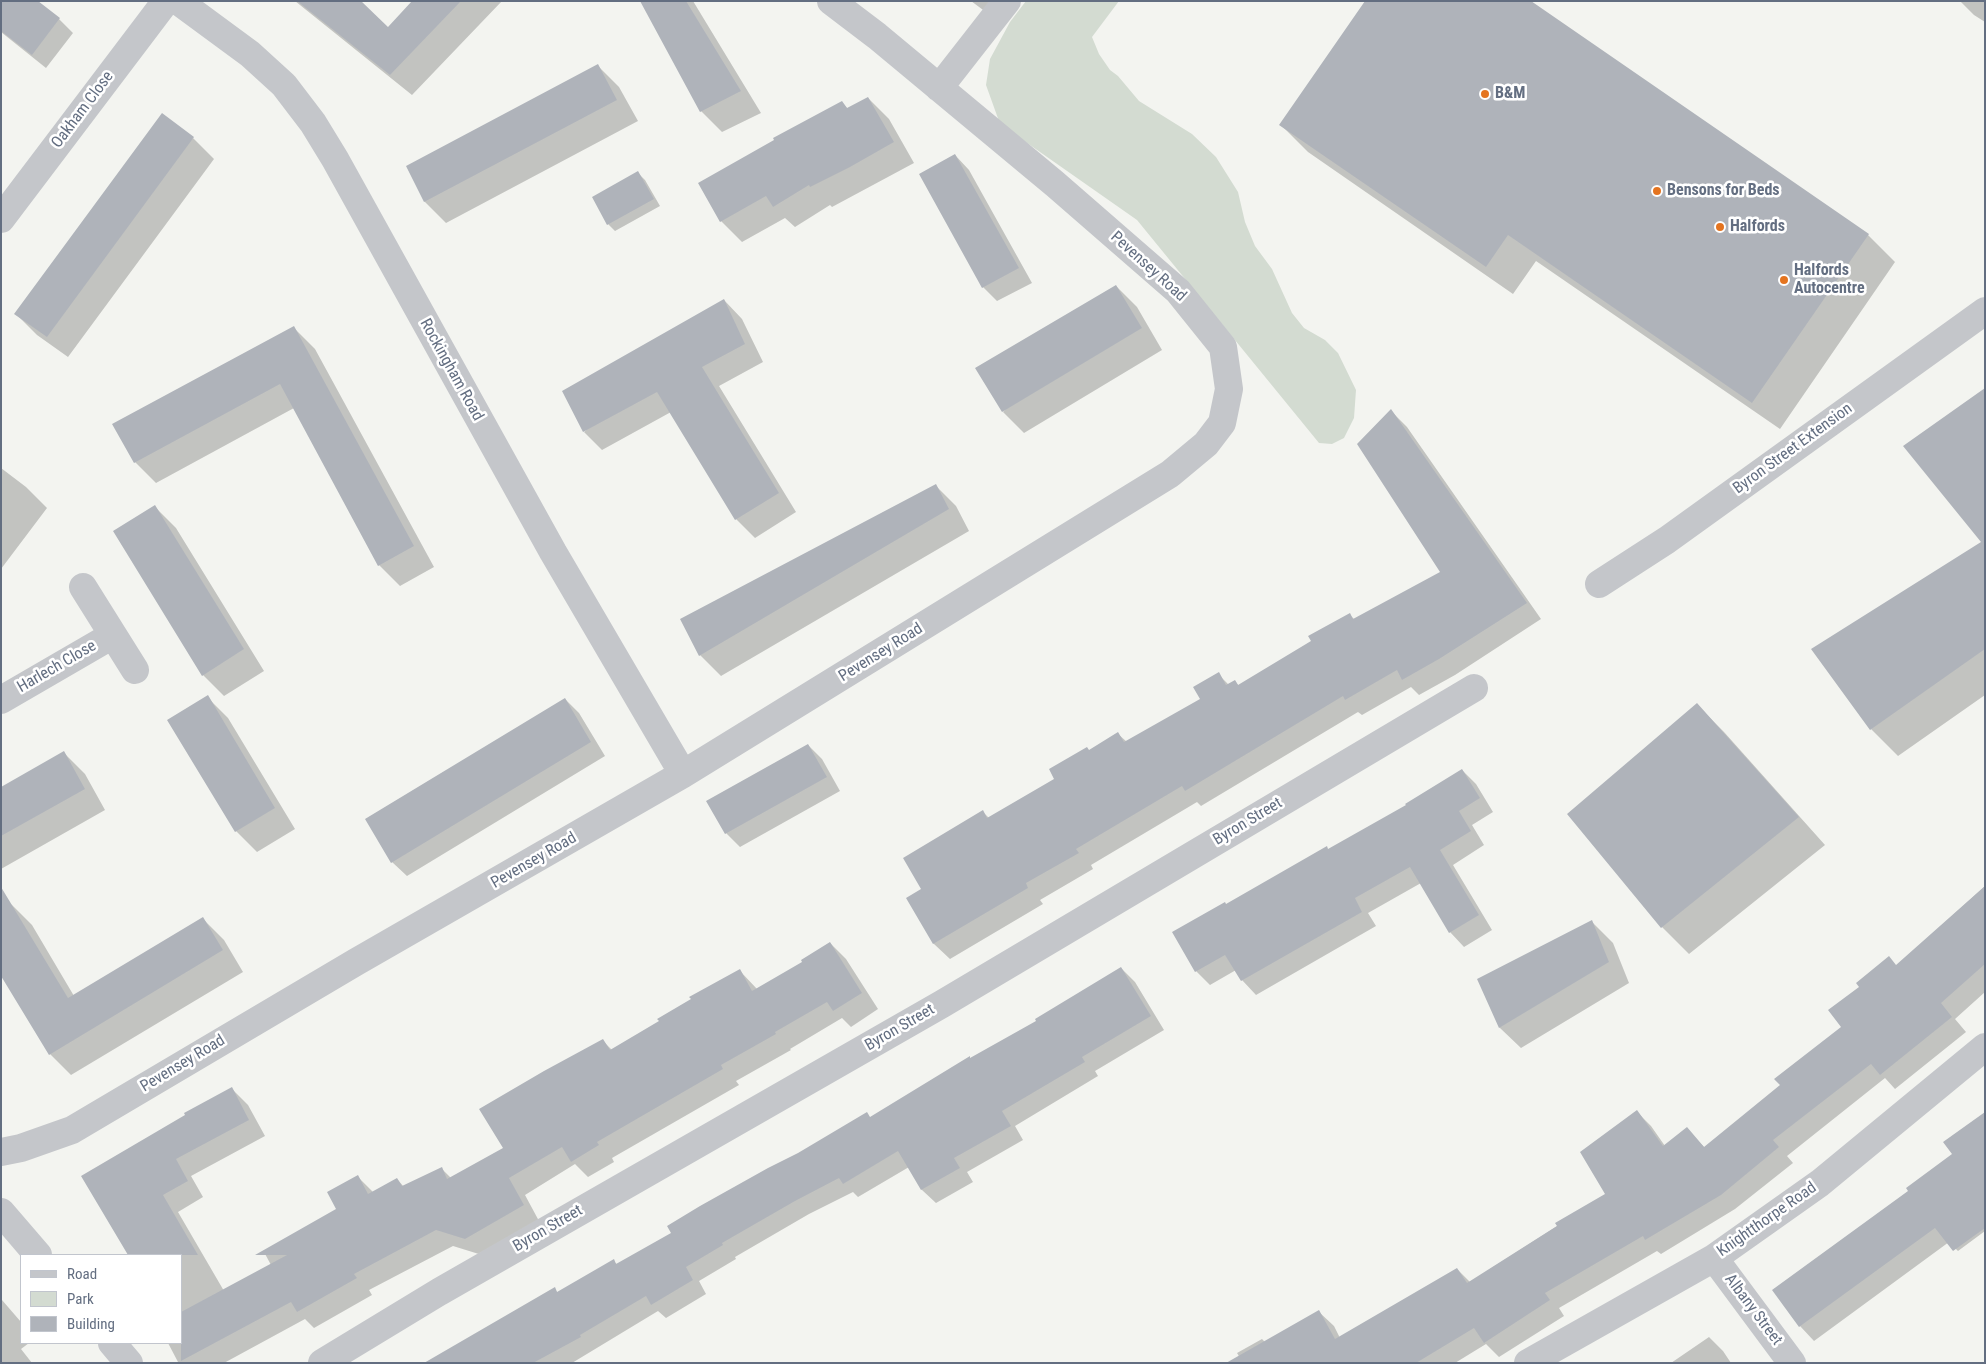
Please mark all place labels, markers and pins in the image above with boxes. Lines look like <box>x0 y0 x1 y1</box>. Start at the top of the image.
place label: B&M <box>1495 84 1525 104</box>
marker: B&M <box>1479 88 1491 100</box>
place label: Bensons for Beds <box>1667 181 1780 201</box>
marker: Bensons for Beds <box>1651 185 1663 197</box>
place label: Halfords <box>1730 217 1785 237</box>
marker: Halfords <box>1714 221 1726 233</box>
place label: Halfords Autocentre <box>1794 261 1865 299</box>
marker: Halfords Autocentre <box>1778 274 1790 286</box>

